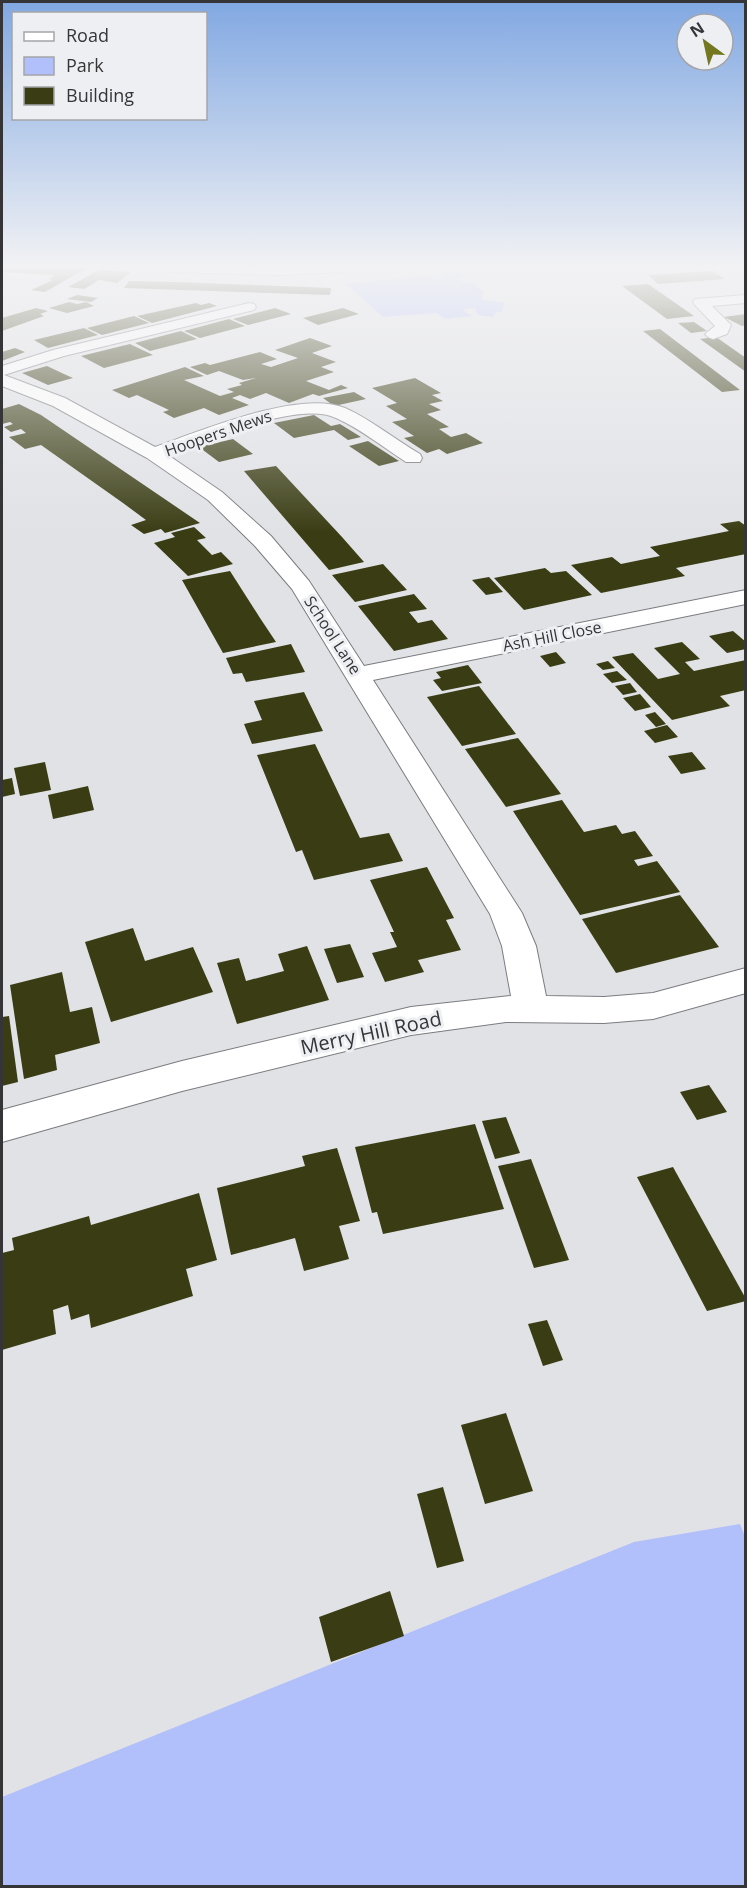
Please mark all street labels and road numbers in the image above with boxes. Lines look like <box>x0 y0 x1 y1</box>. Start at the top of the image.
street label: Hoopers Mews <box>162 404 274 462</box>
street label: School Lane <box>299 591 367 679</box>
street label: Ash Hill Close <box>501 616 603 656</box>
street label: Merry Hill Road <box>298 1004 444 1061</box>

